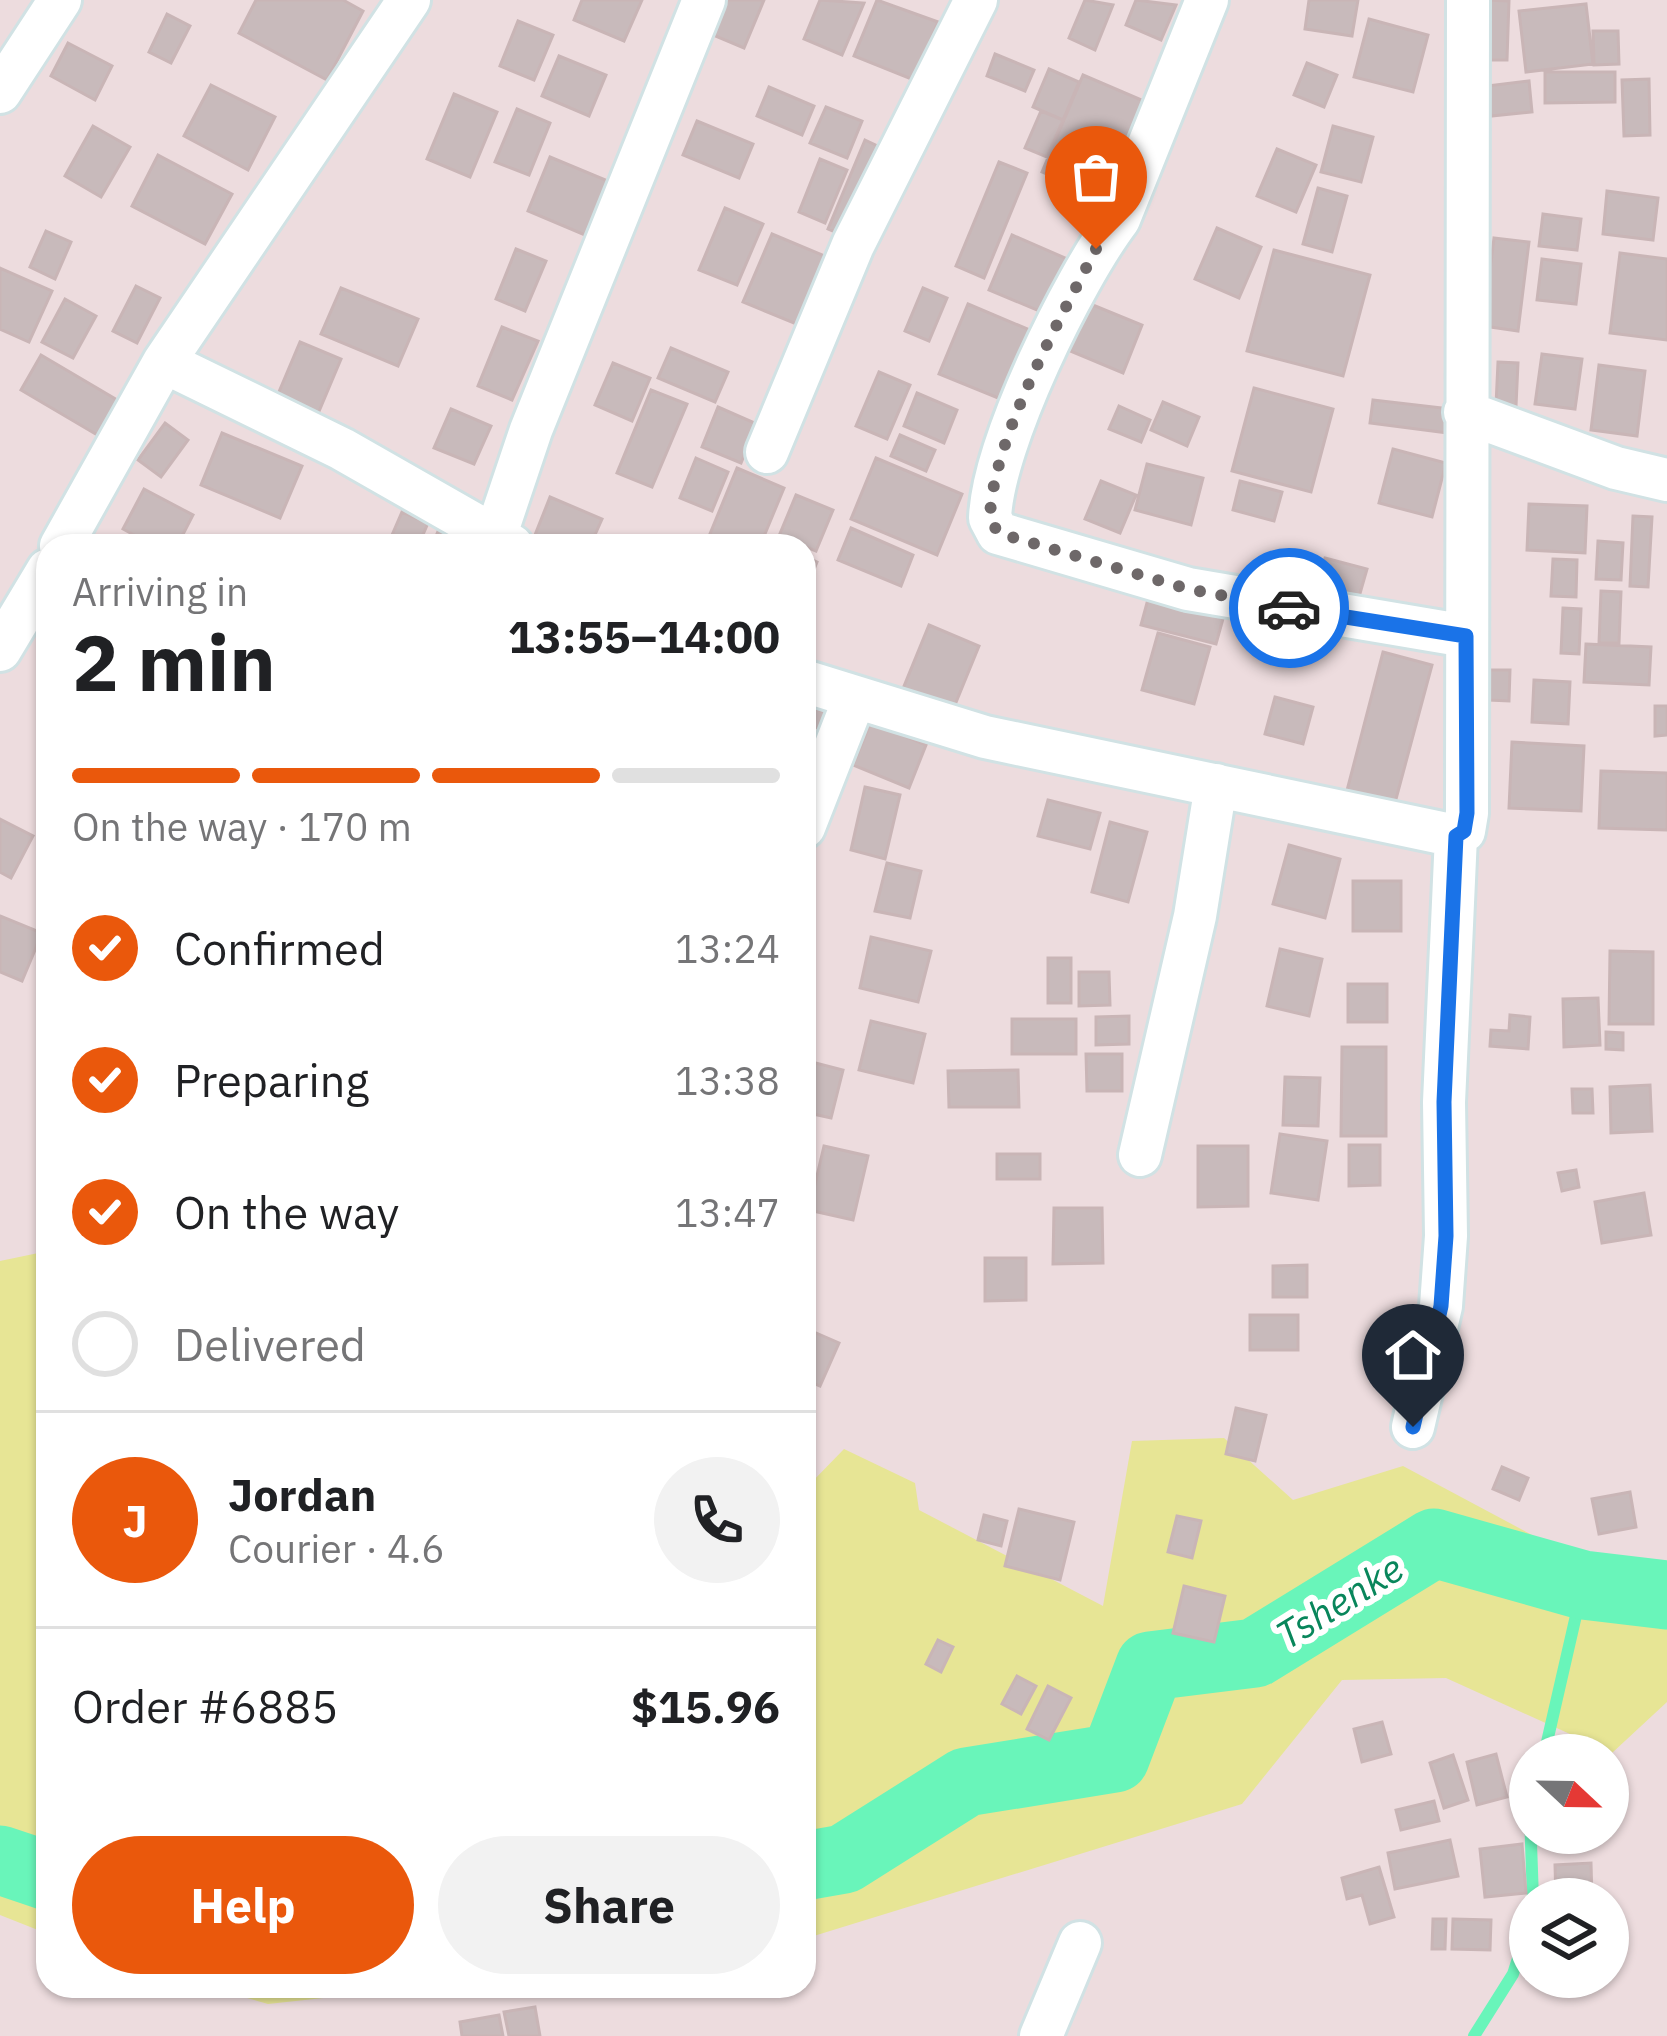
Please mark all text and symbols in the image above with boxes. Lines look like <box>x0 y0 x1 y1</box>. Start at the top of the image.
pin <box>1045 126 1147 249</box>
icon: bag <box>1063 144 1129 210</box>
courier <box>1229 548 1349 668</box>
text: Arriving in <box>72 566 248 617</box>
icon: car <box>1256 575 1322 641</box>
text: 13:55–14:00 <box>508 607 780 665</box>
text: 2 min <box>72 611 276 712</box>
text: On the way · 170 m <box>72 801 412 852</box>
icon: check <box>72 915 138 981</box>
text: Confirmed <box>174 919 385 977</box>
text: 13:24 <box>675 923 780 974</box>
icon: check <box>72 1047 138 1113</box>
text: Preparing <box>174 1051 369 1109</box>
text: 13:38 <box>675 1055 780 1106</box>
icon: check <box>72 1179 138 1245</box>
text: On the way <box>174 1183 399 1241</box>
text: 13:47 <box>675 1187 780 1238</box>
pin <box>1362 1304 1464 1427</box>
text: Delivered <box>174 1315 366 1373</box>
icon: home <box>1380 1322 1446 1388</box>
button: phone <box>654 1457 780 1583</box>
text: Jordan <box>228 1465 376 1523</box>
text: J <box>122 1491 148 1549</box>
text: Courier · 4.6 <box>228 1523 445 1574</box>
water label: Tshenke <box>1266 1542 1412 1660</box>
text: Order #6885 <box>72 1677 338 1735</box>
text: $15.96 <box>631 1677 780 1735</box>
north arrow <box>1509 1734 1629 1854</box>
map controls <box>1509 1734 1629 1998</box>
button: Help <box>72 1836 414 1974</box>
button: Share <box>438 1836 780 1974</box>
button: layers <box>1509 1878 1629 1998</box>

